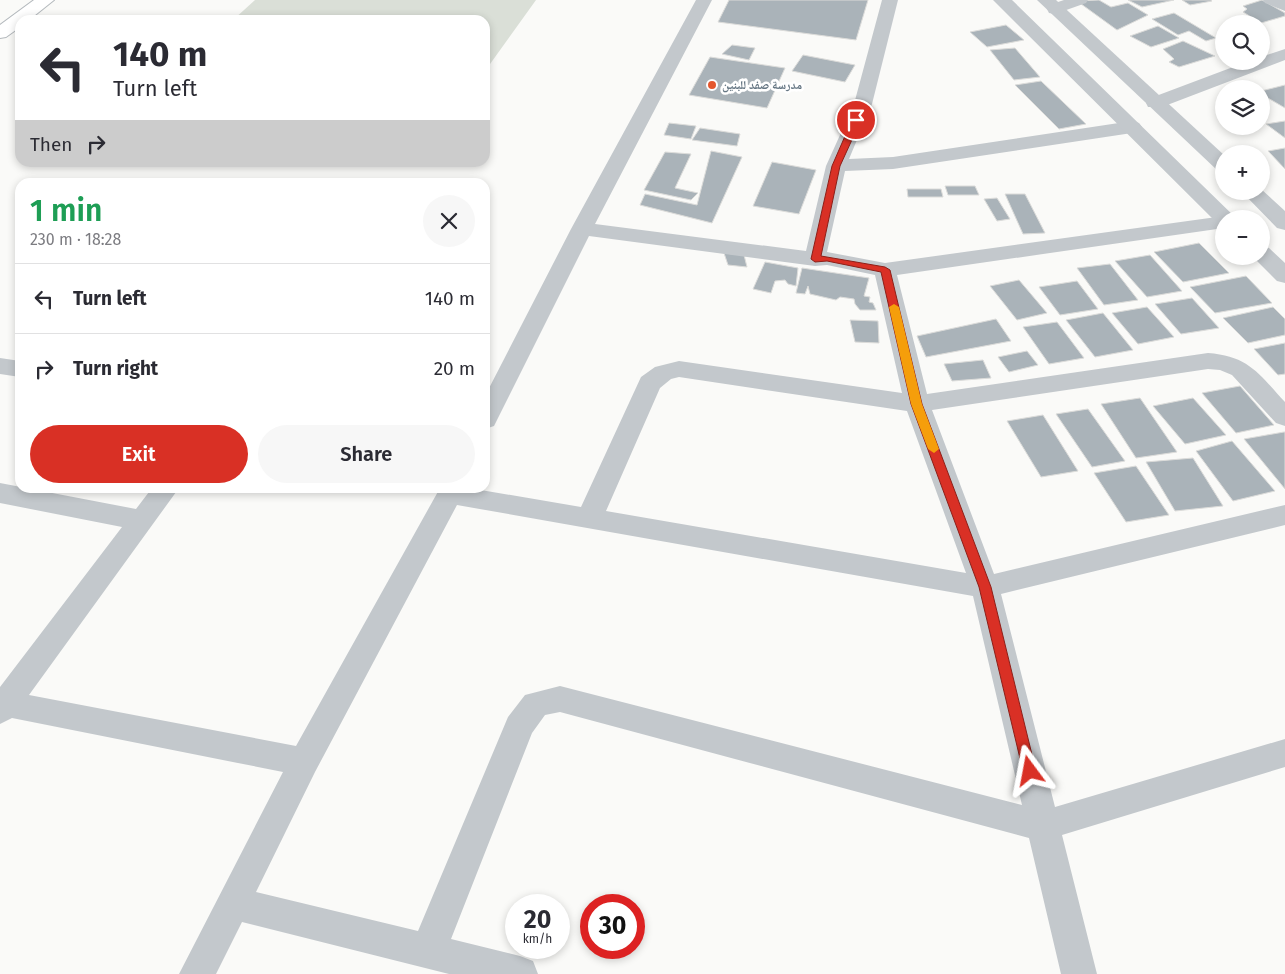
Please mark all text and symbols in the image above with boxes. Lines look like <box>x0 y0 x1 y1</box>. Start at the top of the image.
map controls <box>1215 15 1270 265</box>
button: search <box>1215 15 1270 70</box>
text: 140 m <box>113 33 207 75</box>
icon: left <box>30 35 95 100</box>
text: Turn left <box>113 75 197 102</box>
place label: مدرسة صفد للبنين <box>722 78 802 93</box>
marker: مدرسة صفد للبنين <box>706 79 718 91</box>
button: layers <box>1215 80 1270 135</box>
pin <box>835 99 877 141</box>
icon: arrive <box>842 106 870 134</box>
icon: right <box>82 130 110 158</box>
text: Then <box>30 133 72 156</box>
button: + <box>1215 145 1270 200</box>
text: 1 min <box>30 193 102 229</box>
button: close <box>423 195 475 247</box>
button: − <box>1215 210 1270 265</box>
text: 230 m · 18:28 <box>30 230 121 249</box>
icon: left <box>30 285 58 313</box>
text: Turn left <box>73 287 147 310</box>
text: 140 m <box>425 287 475 310</box>
icon: right <box>30 355 58 383</box>
text: Turn right <box>73 357 158 380</box>
text: 20 m <box>434 357 475 380</box>
button: Exit <box>30 425 248 483</box>
button: Share <box>258 425 475 483</box>
position arrow <box>1003 744 1055 796</box>
speed limit sign: 30 <box>580 894 645 959</box>
text: 20 <box>524 905 551 935</box>
text: km/h <box>523 932 552 946</box>

